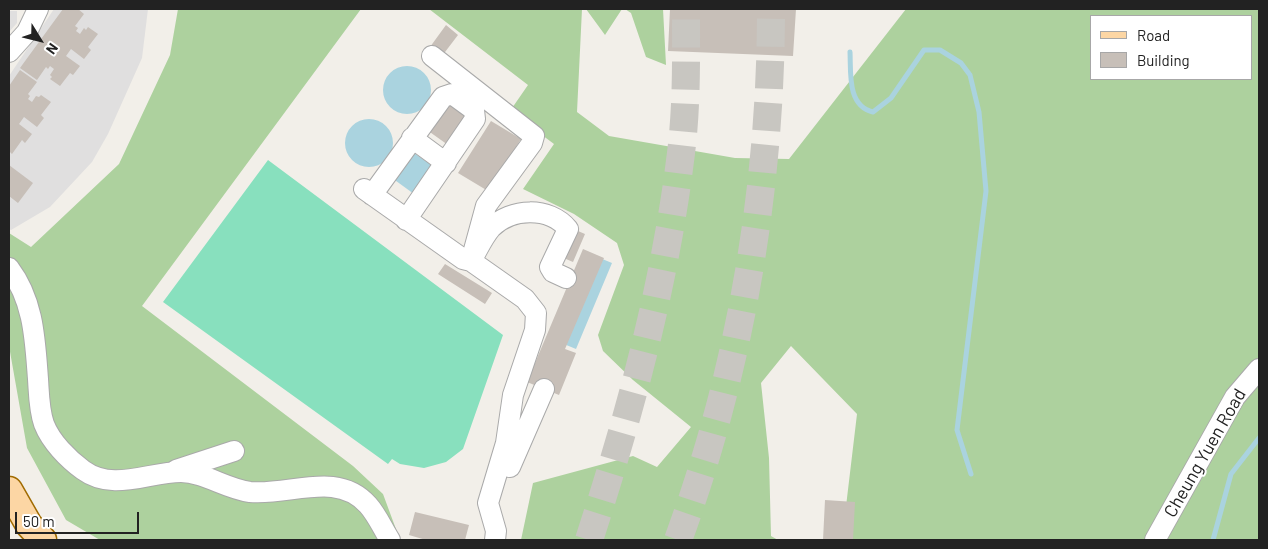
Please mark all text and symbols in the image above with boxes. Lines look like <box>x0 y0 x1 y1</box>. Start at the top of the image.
north arrow <box>15 15 65 65</box>
legend <box>1090 15 1253 80</box>
text: Road <box>1137 26 1170 44</box>
text: N <box>43 40 62 58</box>
text: Building <box>1137 51 1190 69</box>
street label: Cheung Yuen Road <box>1159 385 1251 521</box>
scale bar <box>18 502 141 534</box>
text: 50 m <box>23 512 55 530</box>

